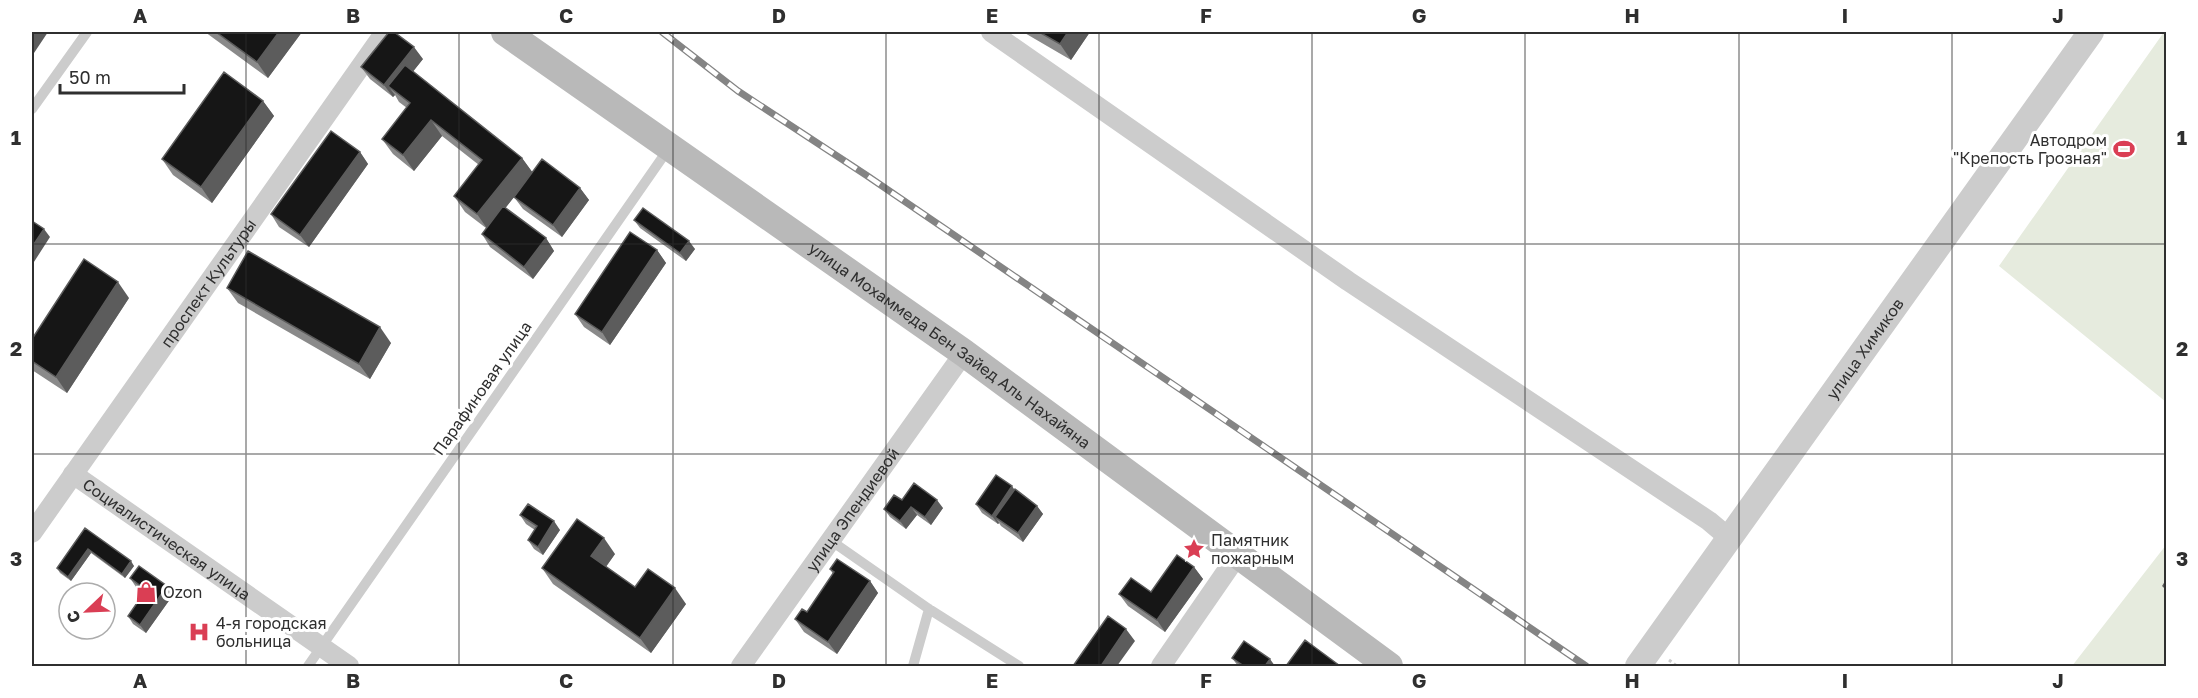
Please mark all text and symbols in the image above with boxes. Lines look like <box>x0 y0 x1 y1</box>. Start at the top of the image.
text: A <box>133 3 147 27</box>
text: B <box>346 3 360 27</box>
text: C <box>559 3 573 27</box>
text: D <box>772 3 786 27</box>
text: E <box>986 3 998 27</box>
text: F <box>1200 3 1212 27</box>
text: G <box>1412 3 1426 27</box>
text: H <box>1624 3 1640 27</box>
text: I <box>1842 3 1848 27</box>
text: J <box>2052 3 2064 27</box>
scale bar <box>60 57 184 95</box>
text: 50 m <box>69 66 111 88</box>
text: 1 <box>11 125 21 149</box>
text: 1 <box>2177 125 2187 149</box>
place label: Автодром "Крепость Грозная" <box>1953 130 2107 168</box>
sports icon: Автодром "Крепость Грозная" <box>2112 137 2136 161</box>
street label: проспект Культуры <box>156 215 260 351</box>
street label: улица Мохаммеда Бен Зайед Аль Нахайяна <box>805 238 1095 453</box>
street label: улица Химиков <box>1822 294 1908 403</box>
street label: Парафиновая улица <box>428 317 536 459</box>
text: 2 <box>10 336 22 360</box>
text: 2 <box>2176 336 2188 360</box>
street label: улица Эпендиевой <box>801 444 903 576</box>
street label: Социалистическая улица <box>79 474 254 604</box>
place label: Памятник пожарным <box>1211 530 1294 568</box>
place icon: Памятник пожарным <box>1182 537 1206 561</box>
text: 3 <box>10 546 22 570</box>
text: 3 <box>2176 546 2188 570</box>
shop icon: Ozon <box>134 580 158 604</box>
north arrow <box>57 581 117 641</box>
place label: Ozon <box>163 582 202 602</box>
text: С <box>62 608 85 626</box>
place label: 4-я городская больница <box>216 613 327 651</box>
hospital icon: 4-я городская больница <box>187 620 211 644</box>
text: A <box>133 668 147 692</box>
text: B <box>346 668 360 692</box>
text: C <box>559 668 573 692</box>
text: D <box>772 668 786 692</box>
text: E <box>986 668 998 692</box>
text: F <box>1200 668 1212 692</box>
text: G <box>1412 668 1426 692</box>
text: H <box>1624 668 1640 692</box>
text: I <box>1842 668 1848 692</box>
text: J <box>2052 668 2064 692</box>

